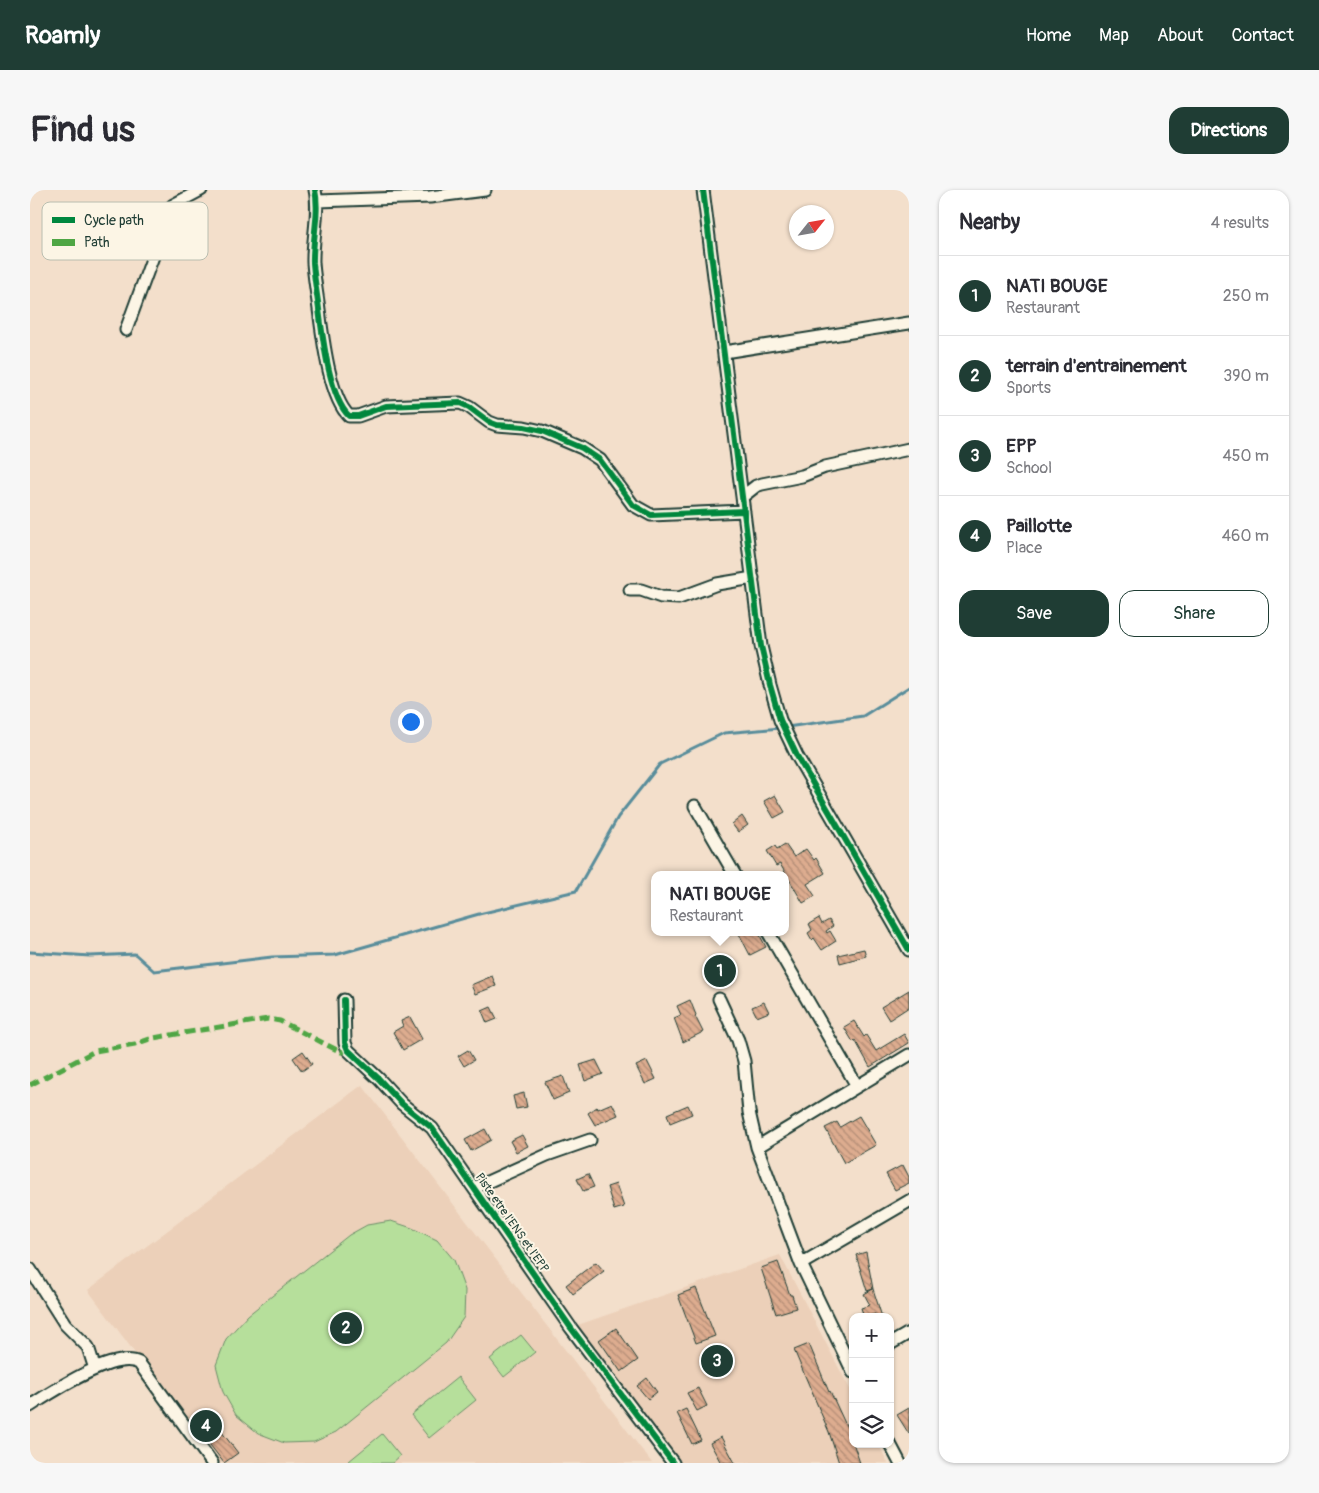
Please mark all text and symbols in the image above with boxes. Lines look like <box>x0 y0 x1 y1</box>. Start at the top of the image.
text: Roamly <box>25 21 100 50</box>
text: Home <box>1026 24 1071 47</box>
text: Map <box>1099 24 1129 47</box>
text: About <box>1157 24 1203 47</box>
text: Contact <box>1231 24 1294 47</box>
button: Directions <box>1169 107 1289 154</box>
text: Find us <box>30 108 135 152</box>
legend <box>42 202 208 260</box>
north arrow <box>789 205 834 250</box>
text: Nearby <box>959 209 1020 236</box>
text: Cycle path <box>84 212 144 229</box>
text: 4 results <box>1211 213 1269 233</box>
text: Path <box>84 234 109 251</box>
text: NATI BOUGE <box>1006 274 1108 298</box>
text: 1 <box>972 286 978 306</box>
text: 250 m <box>1223 286 1269 306</box>
text: Restaurant <box>1006 298 1080 318</box>
text: terrain d'entrainement <box>1006 354 1187 378</box>
text: 2 <box>971 366 979 386</box>
text: 390 m <box>1223 366 1269 386</box>
text: Sports <box>1006 378 1051 398</box>
text: EPP <box>1006 434 1037 458</box>
text: 3 <box>971 446 979 466</box>
text: 450 m <box>1222 446 1269 466</box>
text: School <box>1006 458 1052 478</box>
text: Paillotte <box>1006 514 1072 538</box>
text: 4 <box>970 526 980 546</box>
text: 460 m <box>1222 526 1269 546</box>
text: Place <box>1006 538 1042 558</box>
button: Save <box>959 590 1109 637</box>
button: Share <box>1119 590 1269 637</box>
your location <box>398 709 424 735</box>
popup <box>651 871 789 936</box>
text: NATI BOUGE <box>669 882 771 906</box>
text: Restaurant <box>669 906 743 926</box>
pin: 1 <box>704 952 736 990</box>
street label: Piste etre l'ENS et l'EPP <box>472 1170 552 1276</box>
pin: 2 <box>330 1309 362 1347</box>
map controls <box>849 1313 894 1448</box>
button: + <box>849 1313 894 1358</box>
pin: 3 <box>701 1342 733 1380</box>
button: − <box>849 1358 894 1403</box>
button: layers <box>849 1403 894 1448</box>
pin: 4 <box>190 1407 222 1445</box>

